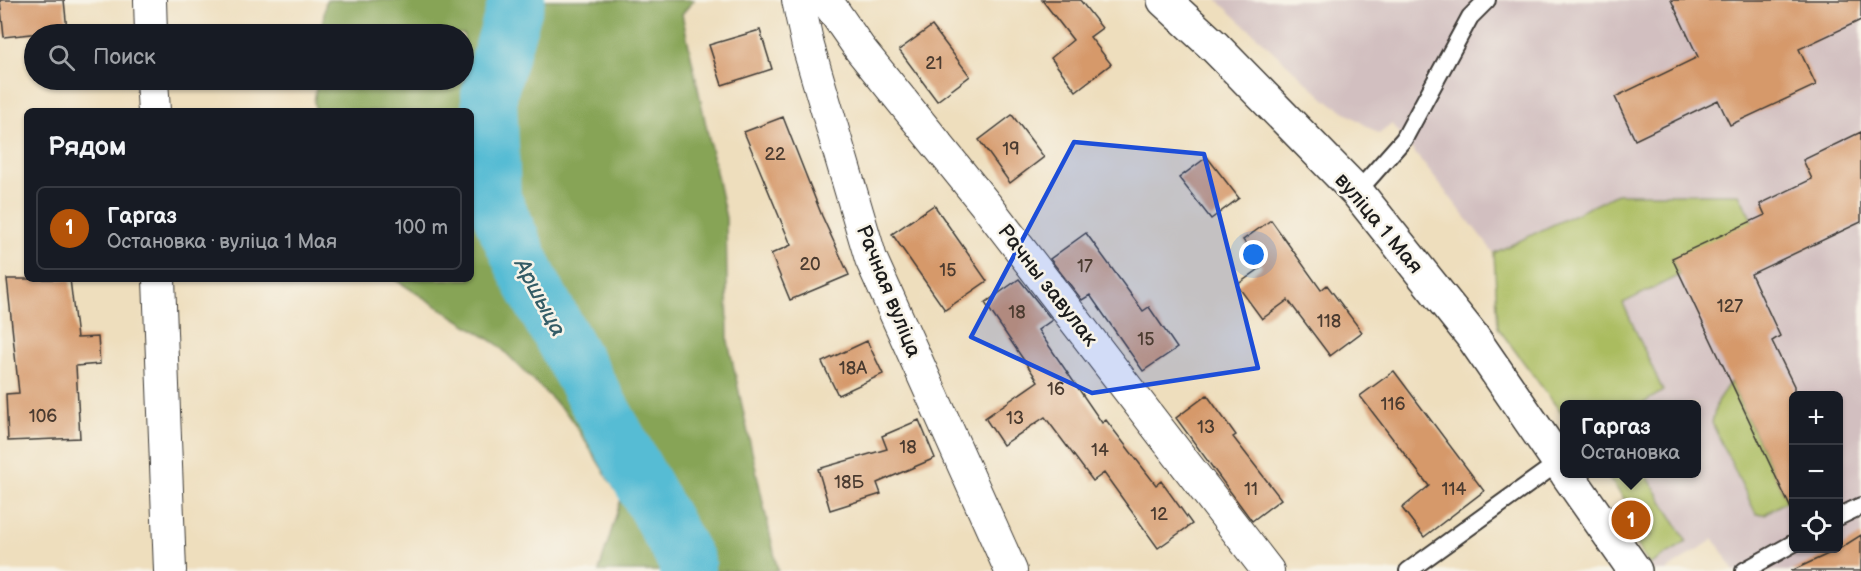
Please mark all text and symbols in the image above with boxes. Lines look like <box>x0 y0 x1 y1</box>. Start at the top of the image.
search box <box>24 24 474 90</box>
icon: search <box>45 41 78 74</box>
text: Поиск <box>93 44 156 71</box>
house number: 21 <box>925 53 943 74</box>
text: Рядом <box>48 132 126 163</box>
house number: 19 <box>1002 139 1020 160</box>
house number: 22 <box>764 144 786 165</box>
street label: вуліца 1 Мая <box>1329 168 1428 279</box>
text: Гаргаз <box>107 203 177 230</box>
text: 1 <box>65 216 74 240</box>
text: 100 m <box>395 216 448 240</box>
street label: Рачны завулак <box>992 219 1103 351</box>
street label: Рачная вуліца <box>851 221 927 362</box>
text: Остановка · вуліца 1 Мая <box>107 230 337 254</box>
your location <box>1239 240 1268 269</box>
water label: Аршыца <box>507 252 571 341</box>
house number: 20 <box>799 254 821 275</box>
house number: 17 <box>1077 256 1093 277</box>
house number: 15 <box>939 260 957 281</box>
house number: 127 <box>1717 296 1743 317</box>
house number: 18 <box>1008 302 1026 323</box>
house number: 118 <box>1317 311 1341 332</box>
house number: 15 <box>1137 329 1155 350</box>
house number: 18А <box>839 358 867 379</box>
house number: 16 <box>1047 379 1065 400</box>
map controls <box>1789 391 1843 553</box>
button: + <box>1789 391 1843 445</box>
house number: 116 <box>1381 394 1405 415</box>
popup <box>1560 400 1701 478</box>
house number: 106 <box>29 406 57 427</box>
house number: 13 <box>1006 408 1024 429</box>
text: Гаргаз <box>1581 414 1651 441</box>
house number: 13 <box>1197 417 1215 438</box>
house number: 18 <box>899 437 917 458</box>
house number: 14 <box>1091 440 1109 461</box>
text: Остановка <box>1581 441 1680 465</box>
button: − <box>1789 445 1843 499</box>
house number: 18Б <box>834 472 864 493</box>
house number: 11 <box>1244 479 1258 500</box>
house number: 114 <box>1442 479 1466 500</box>
pin: 1 <box>1612 498 1650 542</box>
button: locate <box>1789 499 1843 553</box>
house number: 12 <box>1150 504 1168 525</box>

